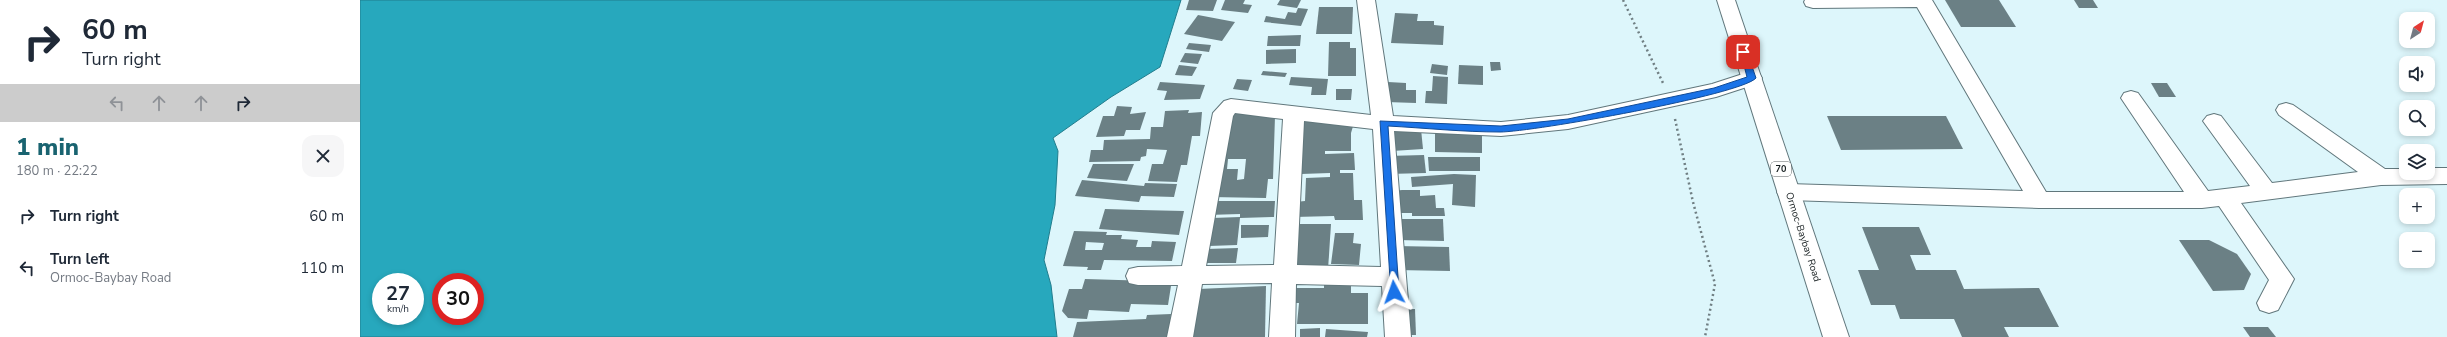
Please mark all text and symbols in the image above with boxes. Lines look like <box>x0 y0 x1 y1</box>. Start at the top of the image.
text: 60 m <box>82 11 148 49</box>
north arrow <box>2399 12 2435 48</box>
map controls <box>2399 12 2435 268</box>
icon: right <box>16 16 68 68</box>
pin <box>1726 35 1760 69</box>
icon: arrive <box>1732 41 1754 63</box>
text: Turn right <box>82 47 161 71</box>
button: sound <box>2399 56 2435 92</box>
icon: left <box>106 92 128 114</box>
icon: ahead <box>148 92 170 114</box>
icon: ahead <box>190 92 212 114</box>
icon: right <box>232 92 254 114</box>
button: search <box>2399 100 2435 136</box>
text: 1 min <box>16 131 79 163</box>
button: close <box>302 135 344 177</box>
button: layers <box>2399 144 2435 180</box>
text: 180 m · 22:22 <box>16 162 98 180</box>
road number: 70 <box>1771 162 1791 176</box>
button: + <box>2399 188 2435 224</box>
street label: Ormoc-Baybay Road <box>1782 190 1824 284</box>
icon: right <box>16 205 38 227</box>
text: Turn right <box>50 206 119 226</box>
text: 60 m <box>309 206 344 226</box>
button: − <box>2399 232 2435 268</box>
text: Turn left <box>50 249 109 269</box>
icon: left <box>16 257 38 279</box>
text: 110 m <box>300 258 344 278</box>
text: Ormoc-Baybay Road <box>50 269 171 287</box>
position arrow <box>1373 271 1415 313</box>
speed limit sign: 30 <box>432 273 484 325</box>
text: 27 <box>386 280 410 307</box>
text: km/h <box>387 302 409 316</box>

